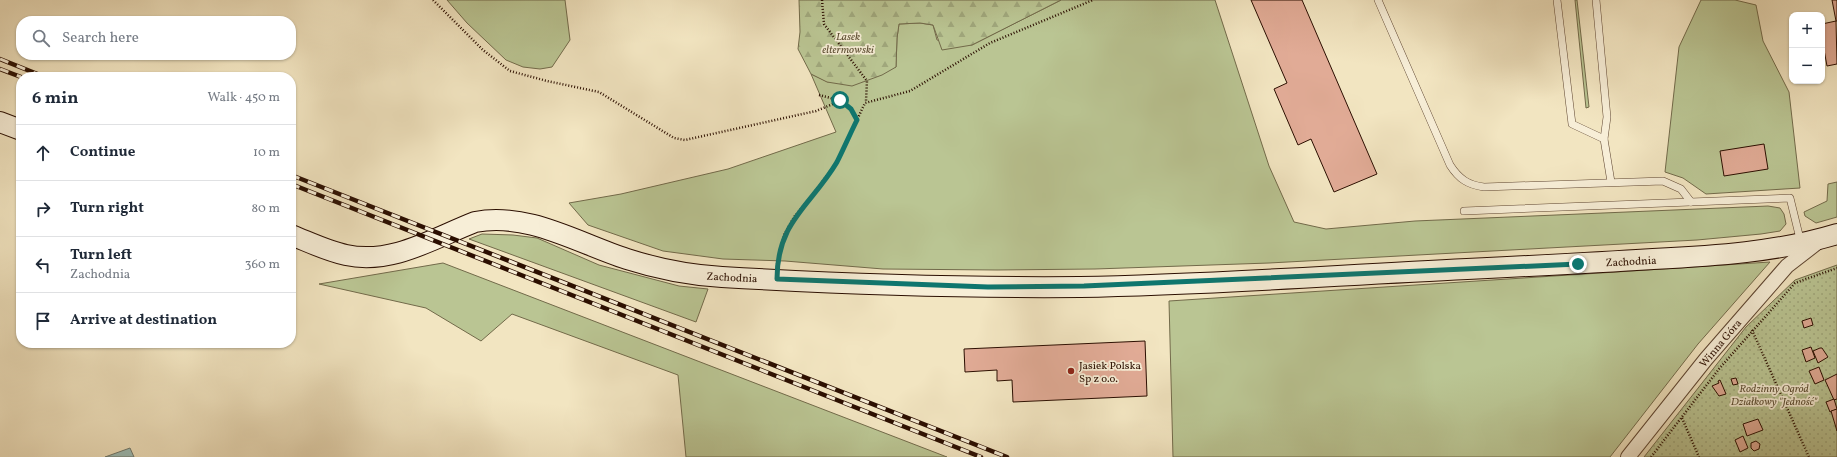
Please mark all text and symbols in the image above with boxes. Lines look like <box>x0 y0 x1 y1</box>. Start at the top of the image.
map controls <box>1789 12 1825 84</box>
button: + <box>1789 12 1825 48</box>
search box <box>16 16 296 60</box>
icon: search <box>30 27 52 49</box>
text: Search here <box>62 28 139 49</box>
park label: Lasek eltermowski <box>822 30 874 58</box>
button: − <box>1789 48 1825 84</box>
text: 6 min <box>32 87 78 110</box>
text: Walk · 450 m <box>207 89 280 107</box>
route start <box>831 91 849 109</box>
icon: ahead <box>32 142 54 164</box>
text: Continue <box>70 142 135 163</box>
text: 10 m <box>253 144 280 162</box>
icon: right <box>32 198 54 220</box>
text: Turn right <box>70 198 144 219</box>
text: 80 m <box>251 200 280 218</box>
text: Turn left <box>70 245 132 266</box>
icon: left <box>32 254 54 276</box>
street label: Zachodnia <box>1605 254 1657 271</box>
route end <box>1569 255 1587 273</box>
text: 360 m <box>245 256 280 274</box>
text: Zachodnia <box>70 266 130 284</box>
street label: Zachodnia <box>706 270 758 287</box>
icon: arrive <box>32 310 54 332</box>
text: Arrive at destination <box>70 310 217 331</box>
street label: Winna Góra <box>1697 316 1746 371</box>
place label: Jasiek Polska Sp z o.o. <box>1079 359 1141 387</box>
marker: Jasiek Polska Sp z o.o. <box>1066 366 1076 376</box>
park label: Rodzinny Ogród Działkowy "Jedność" <box>1731 382 1818 410</box>

